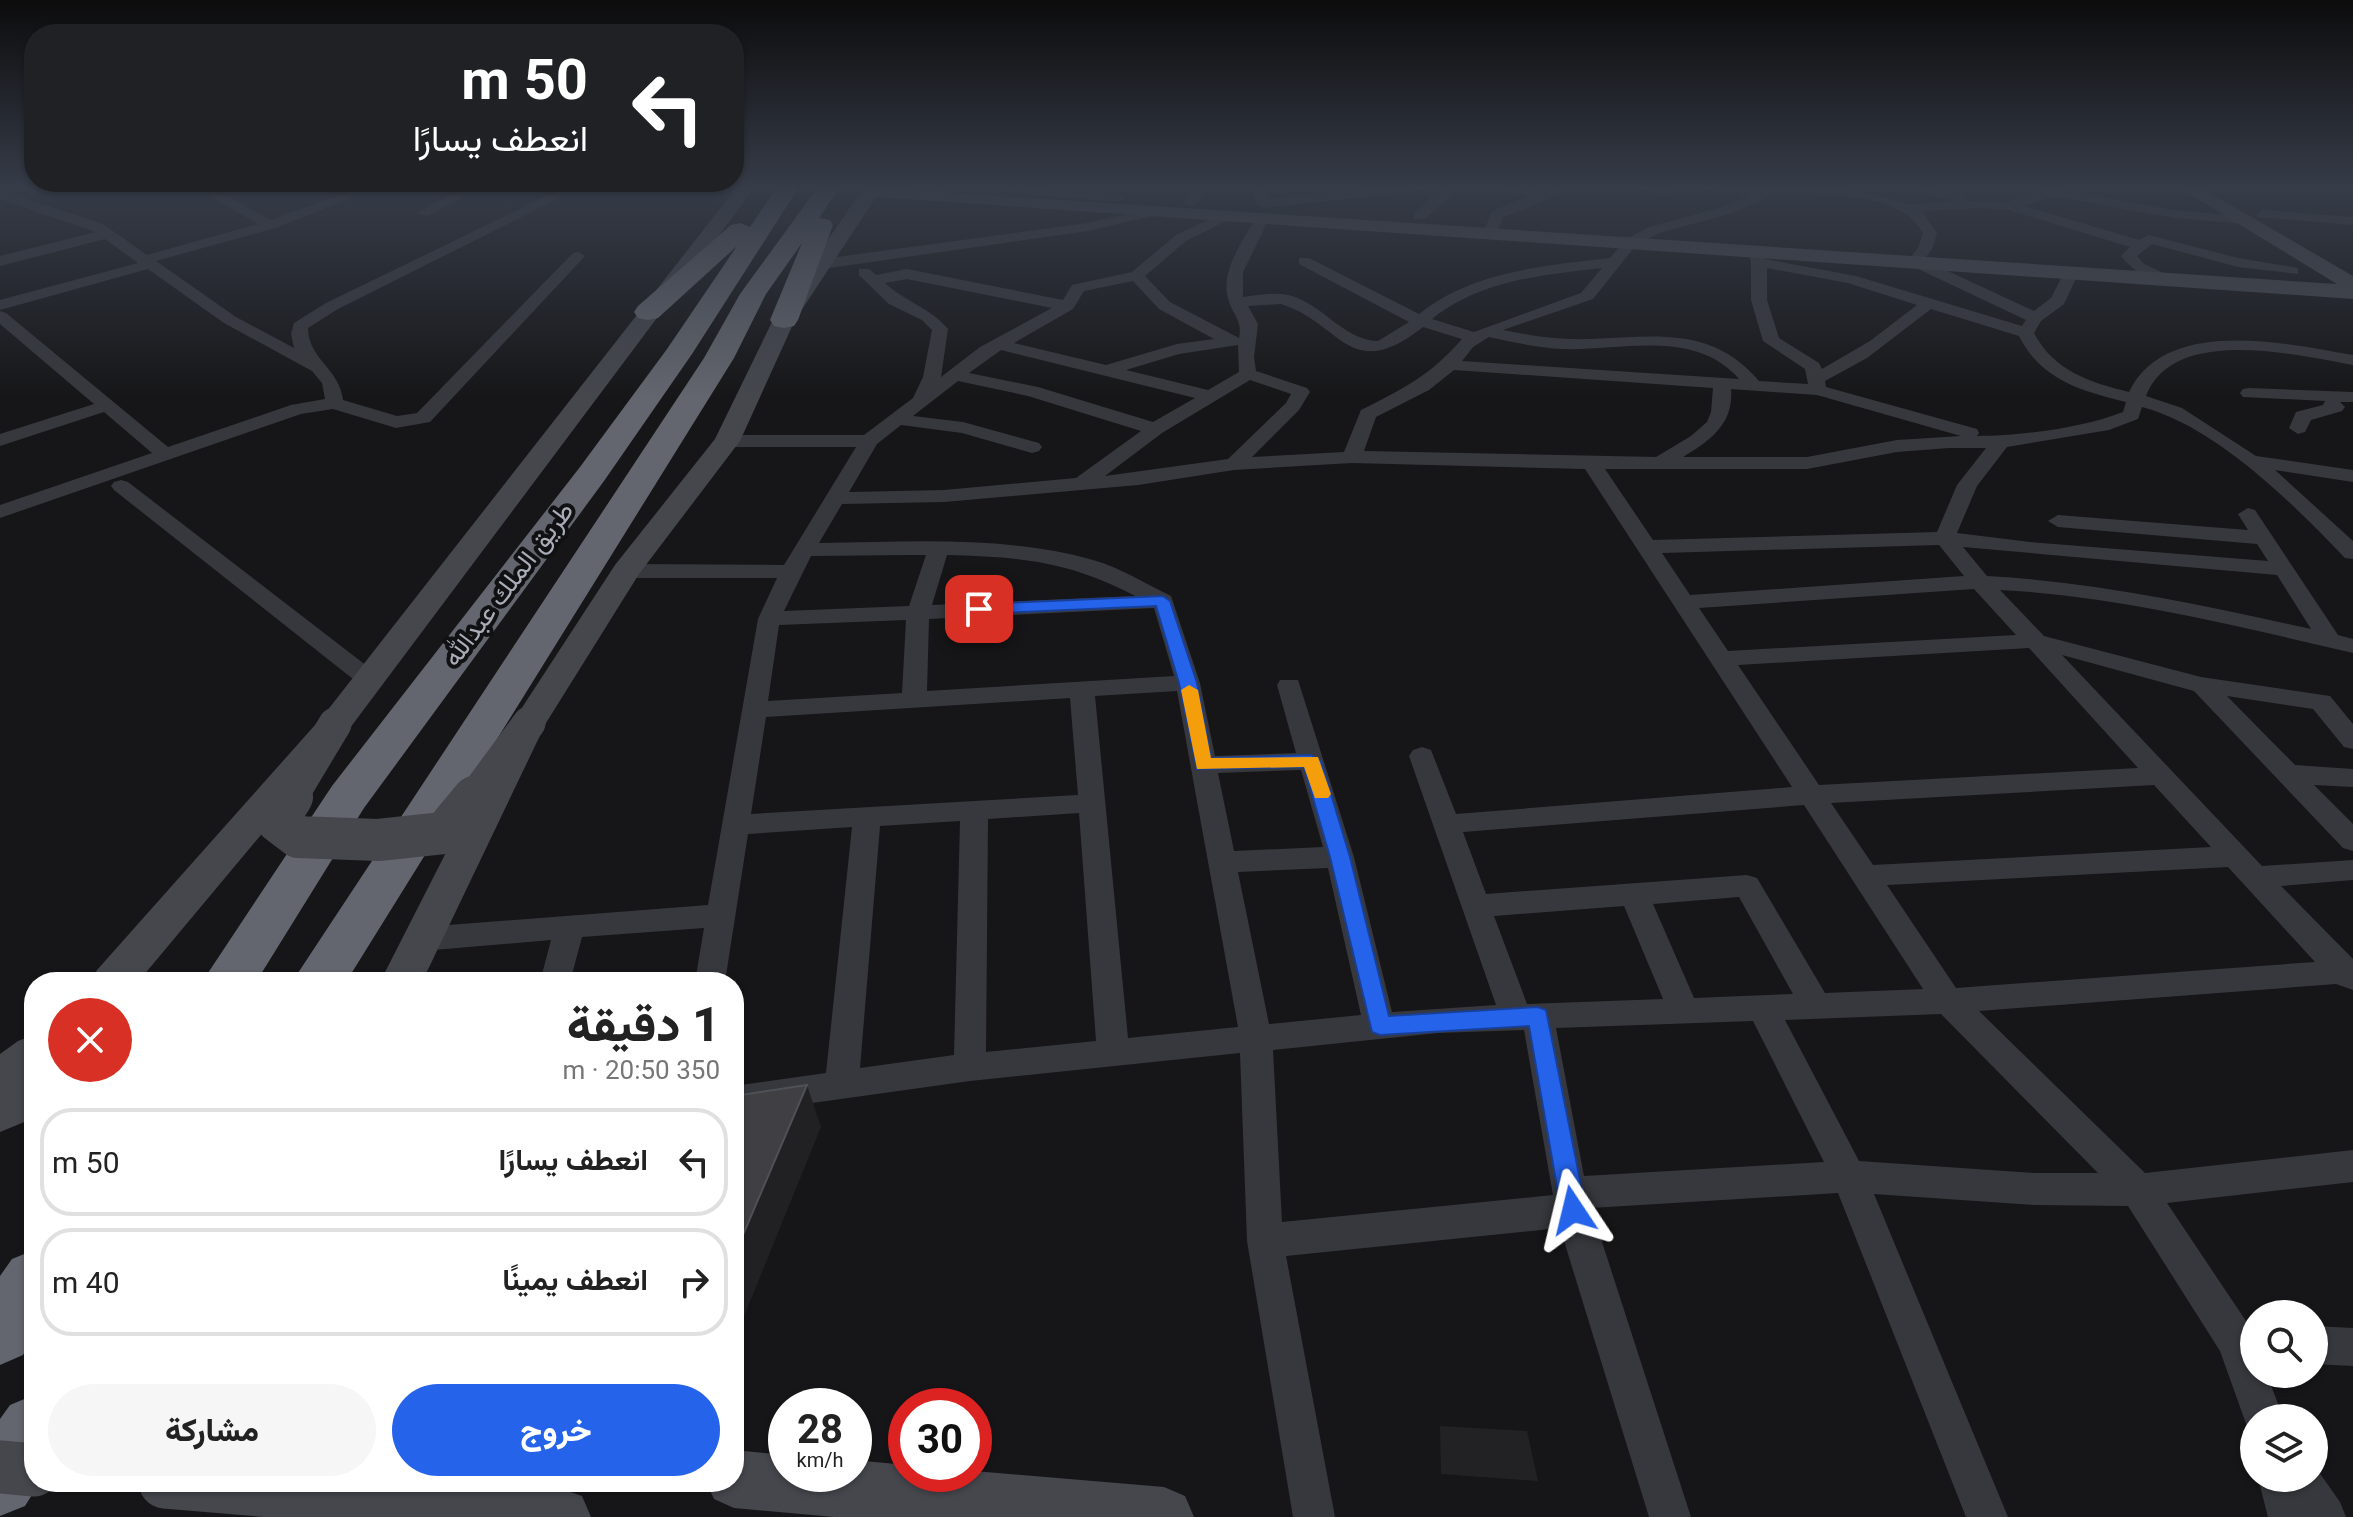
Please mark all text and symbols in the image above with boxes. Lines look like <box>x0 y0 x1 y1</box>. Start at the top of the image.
text: 50 m <box>461 47 588 113</box>
icon: left <box>616 56 720 160</box>
text: انعطف يسارًا <box>413 118 588 160</box>
street label: طريق الملك عبدالله <box>437 496 580 672</box>
pin <box>945 575 1013 643</box>
icon: arrive <box>957 587 1001 631</box>
text: 1 دقيقة <box>567 996 720 1053</box>
button: close <box>48 998 132 1082</box>
text: 350 m · 20:50 <box>562 1055 720 1085</box>
icon: left <box>672 1140 716 1184</box>
text: انعطف يسارًا <box>499 1142 648 1177</box>
text: 50 m <box>52 1145 120 1180</box>
position arrow <box>1531 1168 1615 1252</box>
icon: right <box>672 1260 716 1304</box>
text: انعطف يمينًا <box>502 1262 648 1297</box>
text: 40 m <box>52 1265 120 1300</box>
map controls <box>2240 1300 2328 1492</box>
button: search <box>2240 1300 2328 1388</box>
button: مشاركة <box>48 1384 376 1476</box>
button: خروج <box>392 1384 720 1476</box>
speed limit sign: 30 <box>888 1388 992 1492</box>
button: layers <box>2240 1404 2328 1492</box>
text: 28 <box>797 1406 843 1453</box>
text: km/h <box>797 1448 843 1472</box>

